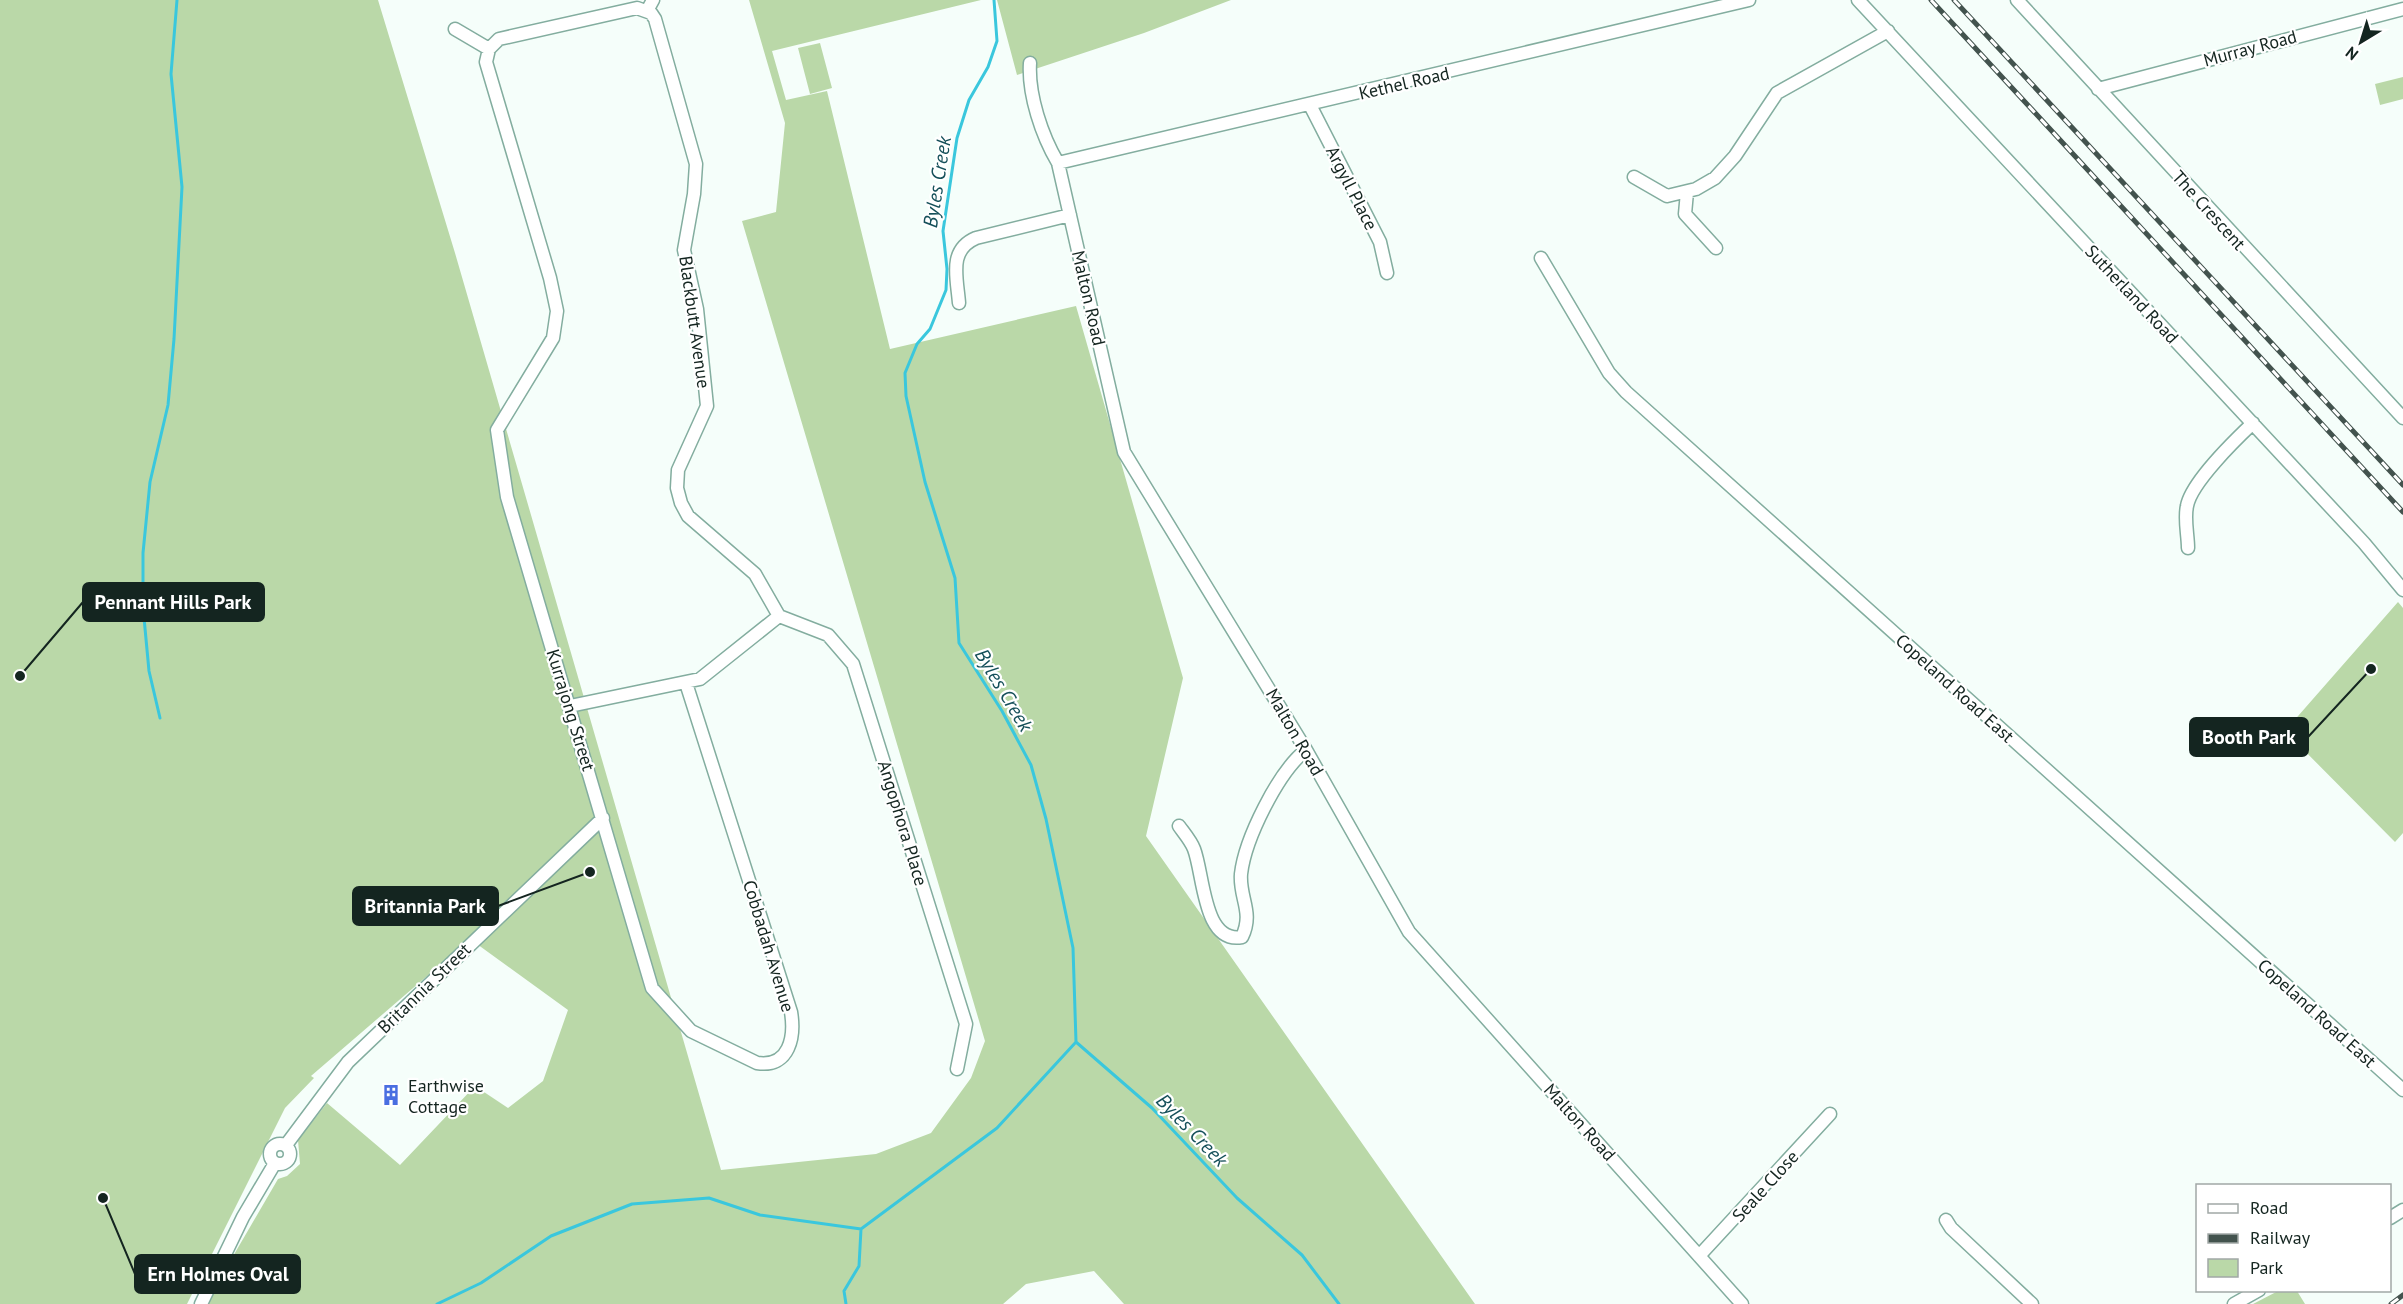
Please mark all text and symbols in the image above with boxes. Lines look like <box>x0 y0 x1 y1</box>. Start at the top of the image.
north arrow <box>2331 12 2391 72</box>
street label: Murray Road <box>2201 24 2299 72</box>
text: N <box>2341 43 2362 65</box>
street label: Kethel Road <box>1356 61 1452 105</box>
water label: Byles Creek <box>917 133 957 230</box>
street label: Argyll Place <box>1321 142 1383 234</box>
street label: The Crescent <box>2167 165 2251 255</box>
street label: Sutherland Road <box>2080 240 2184 348</box>
street label: Malton Road <box>1067 248 1111 348</box>
street label: Blackbutt Avenue <box>674 254 716 390</box>
callout: Pennant Hills Park <box>83 583 264 621</box>
text: Pennant Hills Park <box>95 589 252 615</box>
street label: Copeland Road East <box>1891 629 2019 747</box>
water label: Byles Creek <box>969 644 1039 737</box>
street label: Kurrajong Street <box>542 646 600 774</box>
street label: Malton Road <box>1261 684 1329 780</box>
callout: Booth Park <box>2190 718 2308 756</box>
text: Booth Park <box>2202 724 2296 750</box>
street label: Angophora Place <box>873 758 933 888</box>
street label: Cobbadah Avenue <box>738 877 800 1015</box>
callout: Britannia Park <box>353 887 498 925</box>
text: Britannia Park <box>365 893 486 919</box>
street label: Britannia Street <box>373 938 475 1038</box>
street label: Copeland Road East <box>2253 954 2381 1072</box>
place label: Earthwise Cottage <box>408 1074 484 1118</box>
street label: Malton Road <box>1539 1078 1621 1166</box>
building icon: Earthwise Cottage <box>379 1083 403 1107</box>
water label: Byles Creek <box>1151 1088 1234 1173</box>
street label: Seale Close <box>1727 1145 1803 1227</box>
legend <box>2196 1184 2391 1292</box>
text: Road <box>2250 1196 2288 1219</box>
text: Railway <box>2250 1226 2311 1249</box>
callout: Ern Holmes Oval <box>135 1255 300 1293</box>
text: Park <box>2250 1256 2283 1279</box>
text: Ern Holmes Oval <box>147 1261 289 1287</box>

